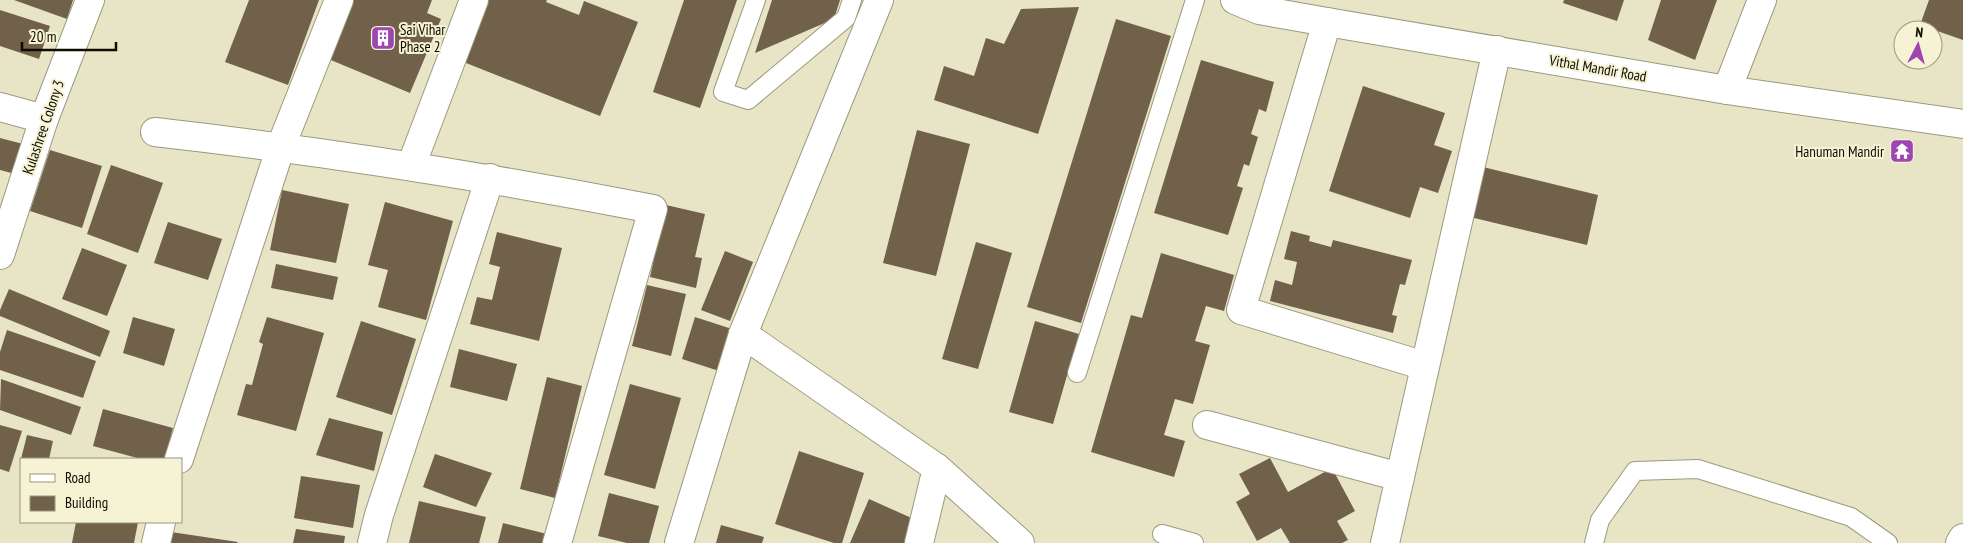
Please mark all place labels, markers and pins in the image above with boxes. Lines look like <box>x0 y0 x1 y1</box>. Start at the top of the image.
place label: Sai Vihar Phase 2 <box>400 20 446 56</box>
building icon: Sai Vihar Phase 2 <box>370 25 396 51</box>
temple icon: Hanuman Mandir <box>1889 138 1915 164</box>
place label: Hanuman Mandir <box>1795 142 1885 161</box>

